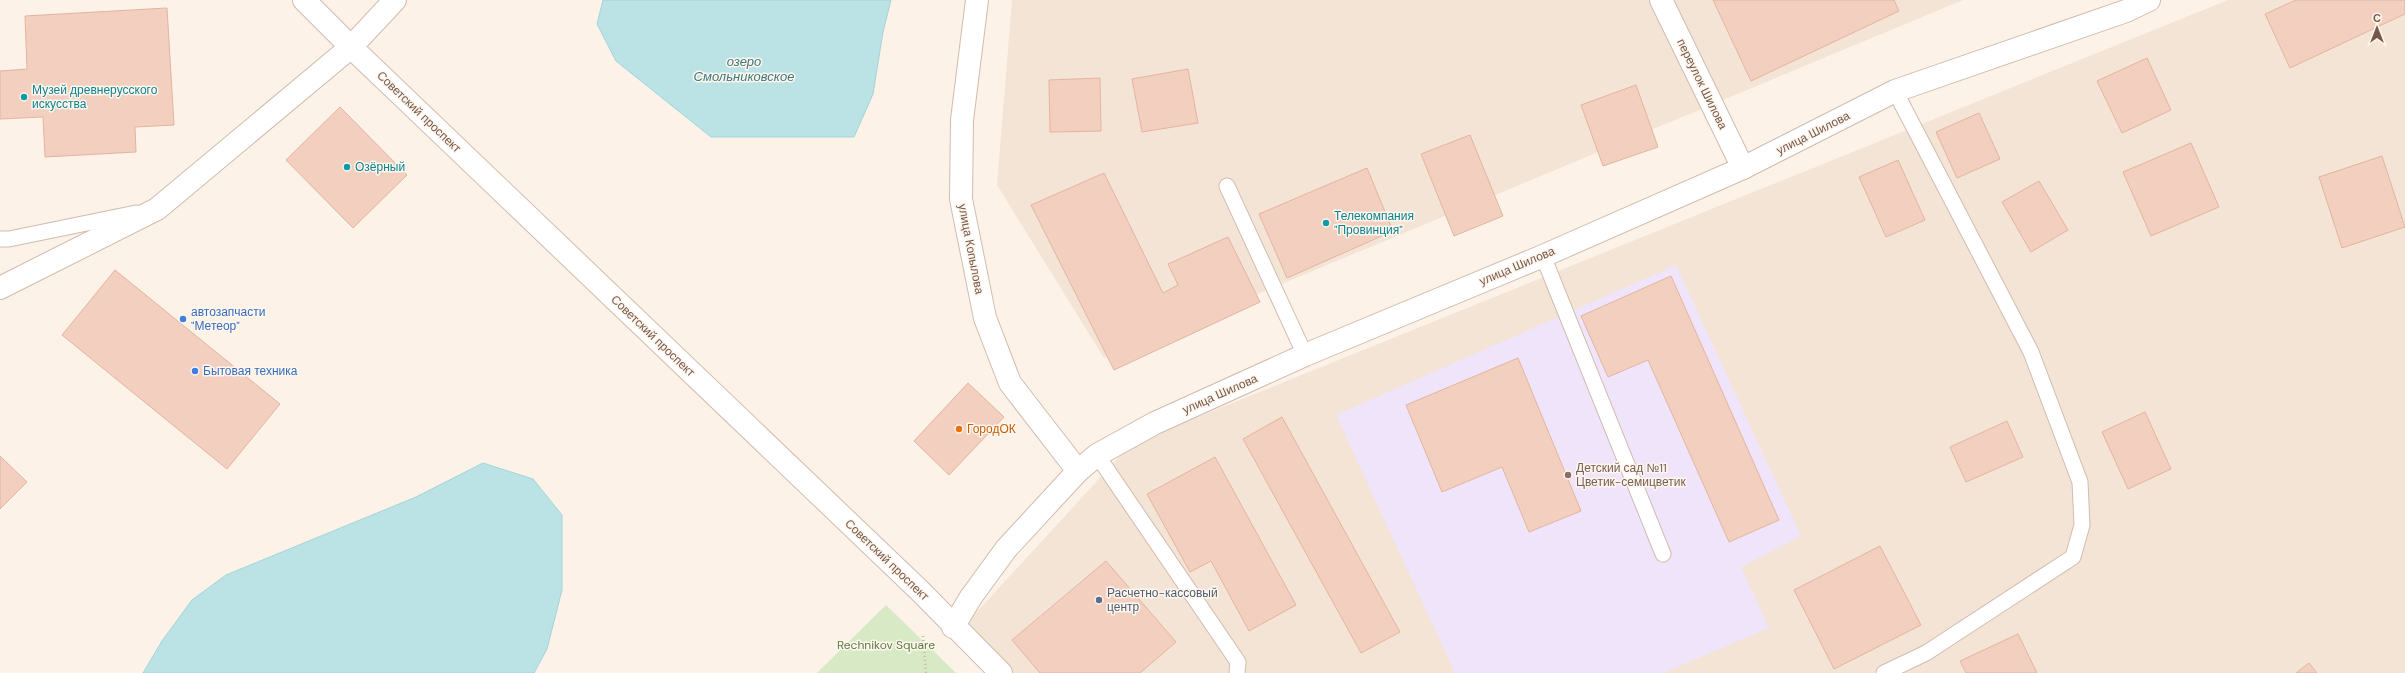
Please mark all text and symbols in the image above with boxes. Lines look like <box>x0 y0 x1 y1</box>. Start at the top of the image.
north arrow <box>2357 8 2397 48</box>
text: С <box>2373 11 2381 25</box>
street label: переулок Шилова <box>1673 36 1731 132</box>
water label: озеро Смольниковское <box>694 53 794 85</box>
street label: Советский проспект <box>374 68 465 157</box>
place label: Музей древнерусского искусства <box>32 82 158 112</box>
marker: Музей древнерусского искусства <box>19 92 29 102</box>
street label: улица Шилова <box>1773 107 1853 158</box>
place label: Озёрный <box>355 159 405 175</box>
marker: Озёрный <box>342 162 352 172</box>
street label: улица Копылова <box>954 202 988 296</box>
place label: Телекомпания "Провинция" <box>1334 208 1414 238</box>
marker: Телекомпания "Провинция" <box>1321 218 1331 228</box>
street label: улица Шилова <box>1477 243 1558 289</box>
street label: Советский проспект <box>608 292 699 381</box>
place label: автозапчасти "Метеор" <box>191 304 265 334</box>
marker: автозапчасти "Метеор" <box>178 314 188 324</box>
place label: Бытовая техника <box>203 363 298 379</box>
marker: Бытовая техника <box>190 366 200 376</box>
street label: улица Шилова <box>1180 370 1260 418</box>
place label: ГородОК <box>967 421 1016 437</box>
marker: ГородОК <box>954 424 964 434</box>
place label: Детский сад №11 Цветик-семицветик <box>1576 460 1687 490</box>
marker: Детский сад №11 Цветик-семицветик <box>1563 470 1573 480</box>
street label: Советский проспект <box>842 516 933 605</box>
place label: Расчетно-кассовый центр <box>1107 585 1218 615</box>
marker: Расчетно-кассовый центр <box>1094 595 1104 605</box>
park label: Rechnikov Square <box>837 637 935 653</box>

